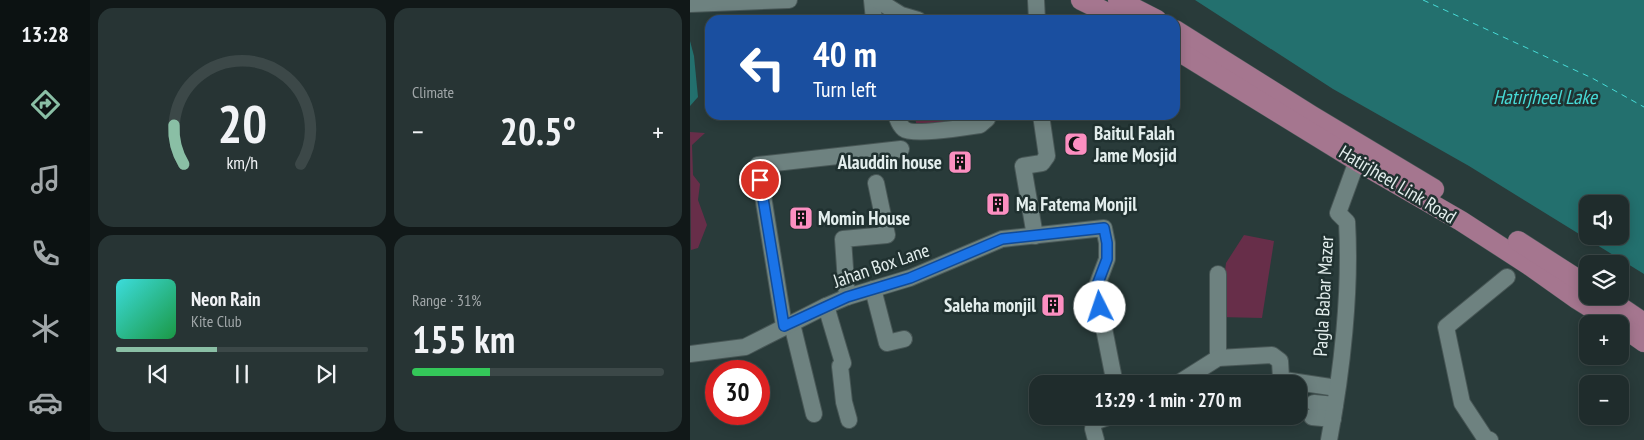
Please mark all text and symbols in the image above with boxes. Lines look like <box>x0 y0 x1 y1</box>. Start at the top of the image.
text: 13:28 <box>21 20 69 48</box>
text: 40 m <box>813 31 877 77</box>
icon: left <box>730 35 795 100</box>
text: Turn left <box>813 75 877 103</box>
text: Climate <box>412 82 454 102</box>
water label: Hatirjheel Lake <box>1493 84 1599 110</box>
icon: directions <box>28 87 63 122</box>
text: 20 <box>217 90 267 157</box>
text: 20.5° <box>500 106 576 155</box>
text: − <box>412 113 424 150</box>
text: + <box>652 113 664 150</box>
place label: Baitul Falah Jame Mosjid <box>1093 121 1177 167</box>
mosque icon: Baitul Falah Jame Mosjid <box>1063 131 1089 157</box>
street label: Hatirjheel Link Road <box>1335 140 1461 228</box>
building icon: Alauddin house <box>947 149 973 175</box>
place label: Alauddin house <box>837 150 942 174</box>
text: km/h <box>226 151 258 174</box>
pin <box>739 159 781 201</box>
icon: music <box>28 162 63 197</box>
icon: arrive <box>746 166 774 194</box>
building icon: Ma Fatema Monjil <box>985 191 1011 217</box>
place label: Ma Fatema Monjil <box>1016 192 1137 216</box>
map controls <box>1579 195 1629 425</box>
button: sound <box>1579 195 1629 245</box>
building icon: Momin House <box>788 205 814 231</box>
place label: Momin House <box>818 206 910 230</box>
street label: Pagla Babar Mazer <box>1308 234 1338 357</box>
icon: phone <box>28 236 63 271</box>
street label: Jahan Box Lane <box>829 237 932 293</box>
button: layers <box>1579 255 1629 305</box>
position arrow <box>1073 280 1125 332</box>
text: Neon Rain <box>191 287 260 311</box>
text: Range · 31% <box>412 290 481 310</box>
building icon: Saleha monjil <box>1040 292 1066 318</box>
place label: Saleha monjil <box>944 293 1036 317</box>
icon: climate <box>28 311 63 346</box>
text: Kite Club <box>191 311 242 331</box>
text: 155 km <box>412 314 515 363</box>
button: + <box>1579 315 1629 365</box>
icon: previous <box>144 360 172 388</box>
icon: pause <box>228 360 256 388</box>
icon: next <box>312 360 340 388</box>
speed limit sign: 30 <box>705 360 770 425</box>
button: − <box>1579 375 1629 425</box>
icon: car <box>28 385 63 420</box>
text: 13:29 · 1 min · 270 m <box>1095 388 1241 412</box>

